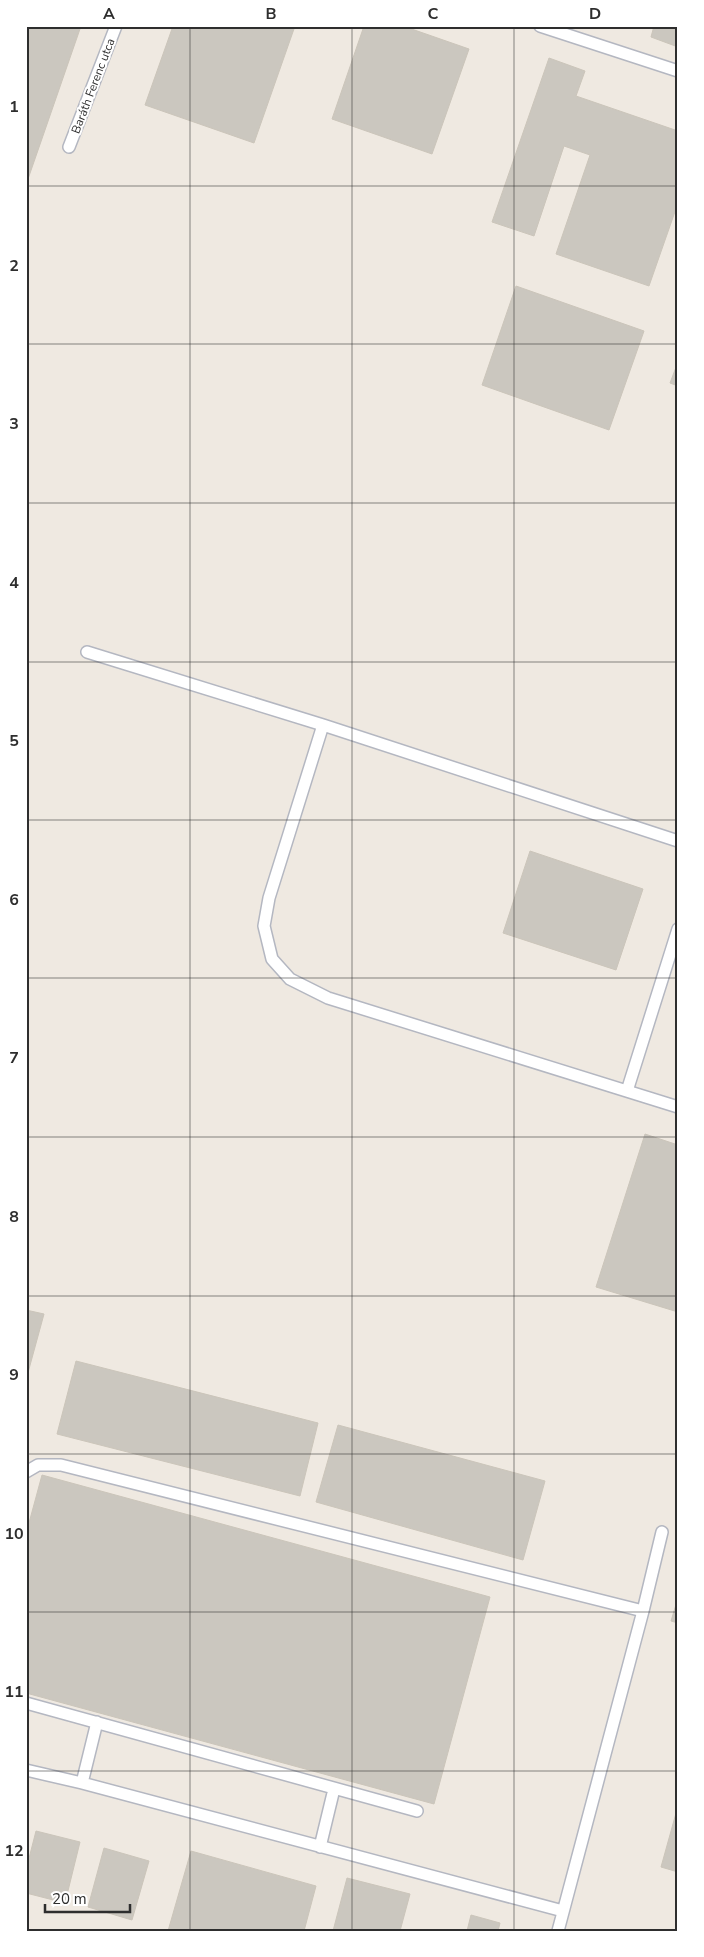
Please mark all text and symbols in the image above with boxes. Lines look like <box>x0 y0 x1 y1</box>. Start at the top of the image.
text: A <box>103 3 115 25</box>
text: B <box>265 3 277 25</box>
text: C <box>428 3 439 25</box>
text: D <box>589 3 601 25</box>
street label: Baráth Ferenc utca <box>67 36 119 136</box>
text: 1 <box>9 96 19 118</box>
text: 2 <box>9 255 19 277</box>
text: 3 <box>9 413 19 435</box>
text: 4 <box>9 572 19 594</box>
text: 5 <box>9 730 19 752</box>
text: 6 <box>9 889 19 911</box>
text: 7 <box>9 1047 19 1069</box>
text: 8 <box>9 1206 19 1228</box>
text: 9 <box>9 1364 19 1386</box>
text: 10 <box>4 1523 24 1545</box>
text: 11 <box>4 1681 24 1703</box>
text: 12 <box>4 1840 24 1862</box>
scale bar <box>45 1882 130 1914</box>
text: 20 m <box>52 1889 87 1909</box>

